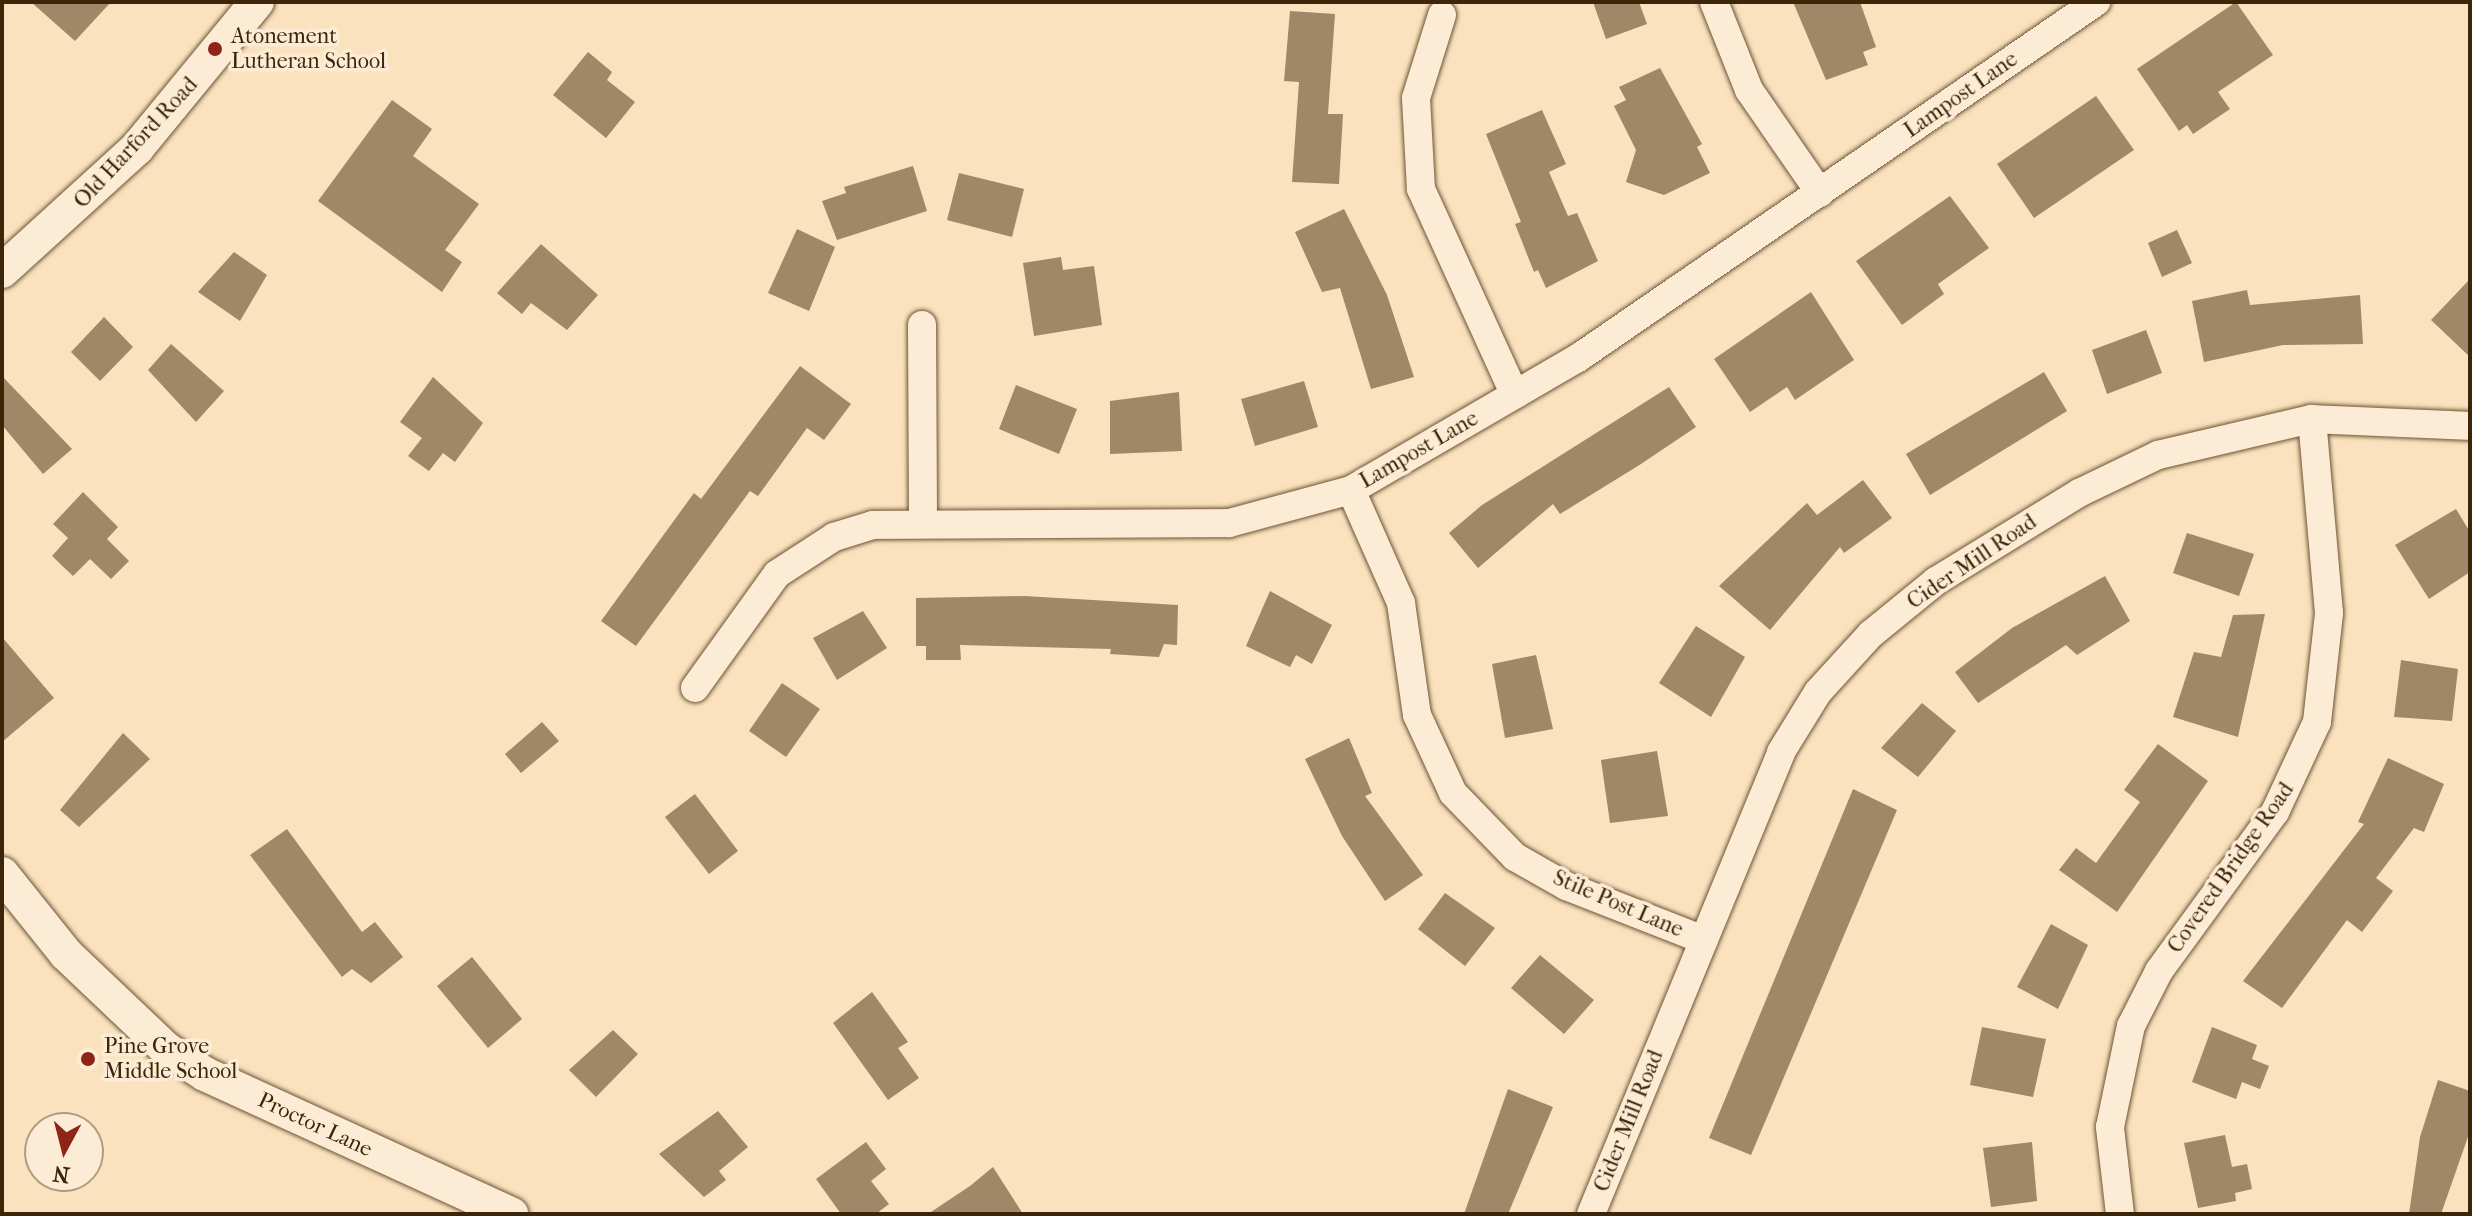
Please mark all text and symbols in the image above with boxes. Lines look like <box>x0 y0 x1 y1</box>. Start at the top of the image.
place label: Atonement Lutheran School <box>231 23 386 74</box>
marker: Atonement Lutheran School <box>206 40 224 58</box>
street label: Lampost Lane <box>1899 46 2023 144</box>
street label: Old Harford Road <box>69 72 203 214</box>
street label: Lampost Lane <box>1355 405 1483 495</box>
street label: Cider Mill Road <box>1902 509 2042 615</box>
street label: Covered Bridge Road <box>2162 778 2300 958</box>
street label: Stile Post Lane <box>1549 865 1687 943</box>
place label: Pine Grove Middle School <box>104 1033 237 1084</box>
street label: Cider Mill Road <box>1589 1046 1669 1196</box>
marker: Pine Grove Middle School <box>79 1050 97 1068</box>
street label: Proctor Lane <box>254 1087 376 1163</box>
north arrow <box>24 1112 104 1192</box>
text: N <box>51 1160 71 1188</box>

